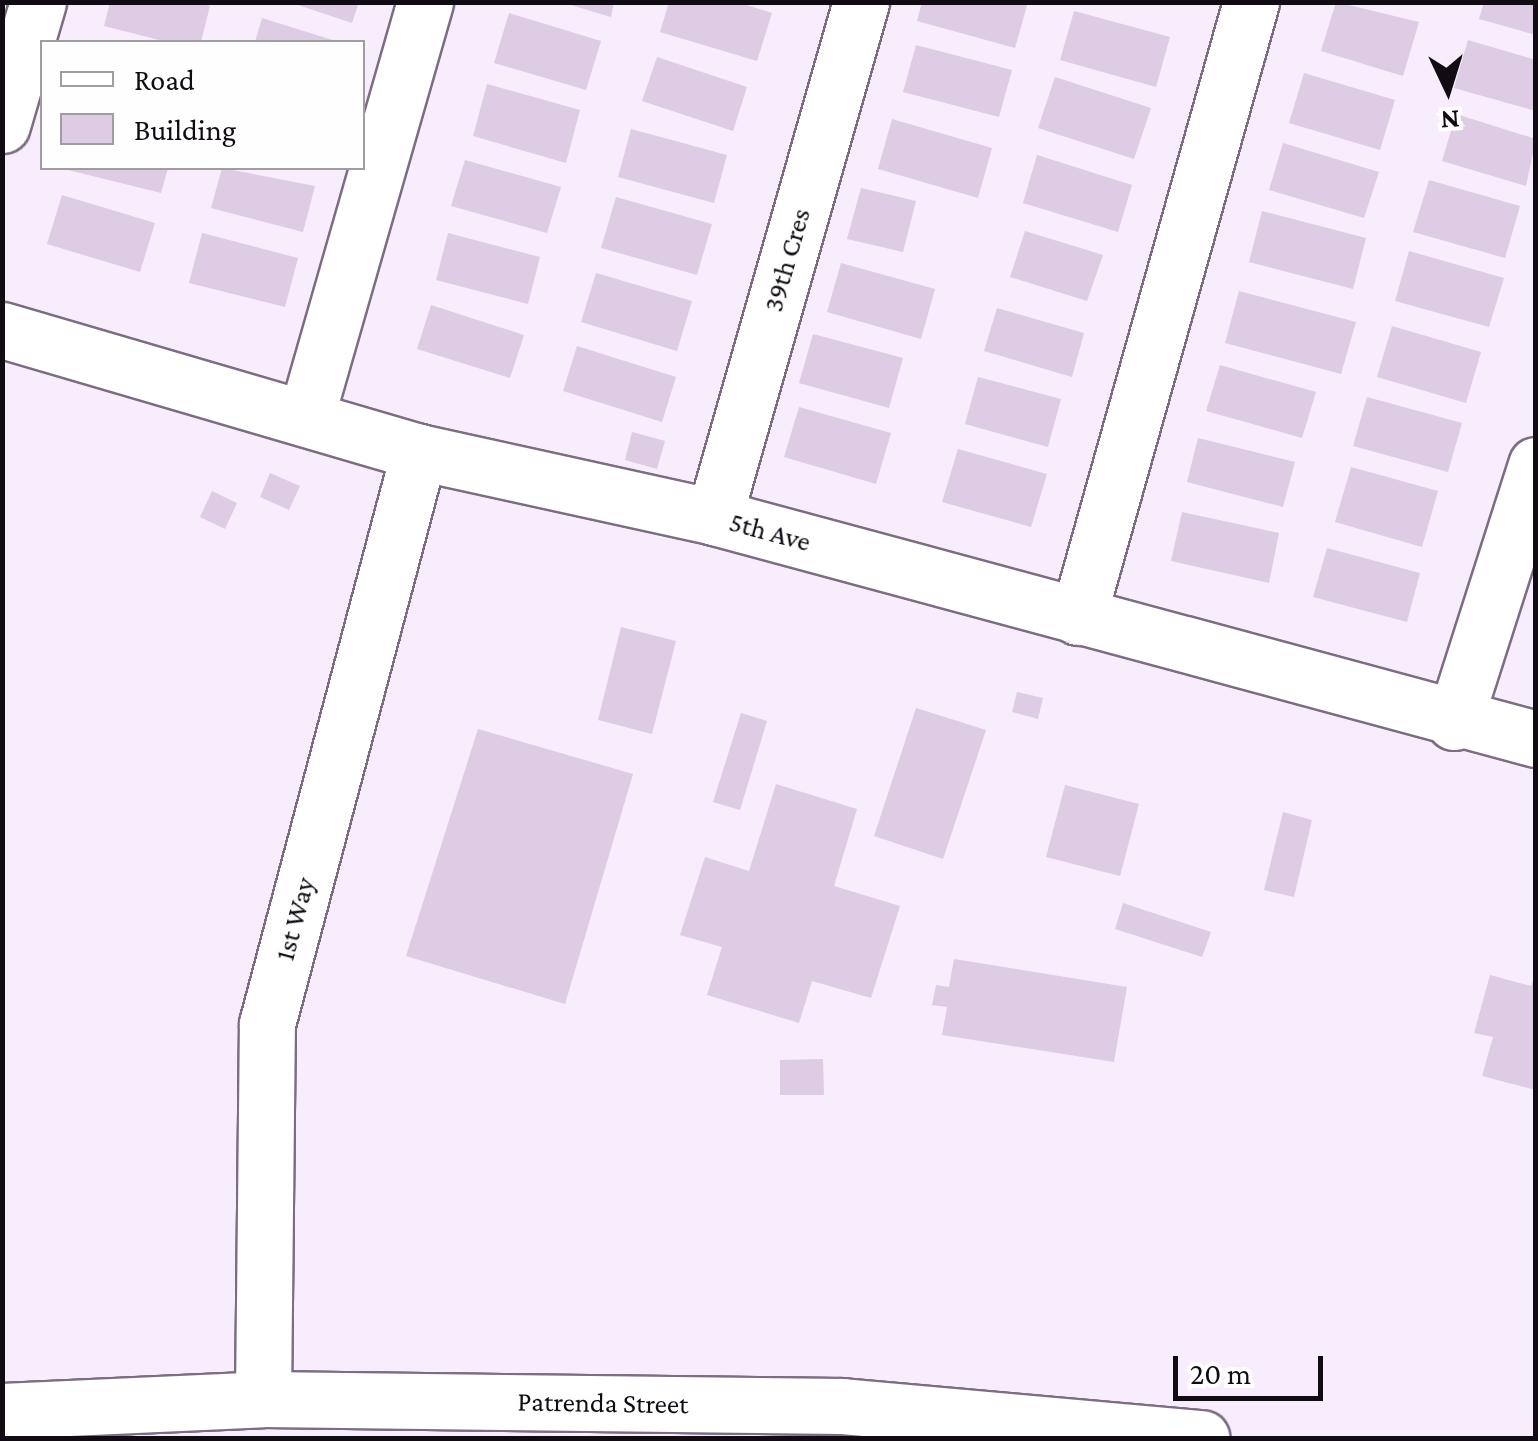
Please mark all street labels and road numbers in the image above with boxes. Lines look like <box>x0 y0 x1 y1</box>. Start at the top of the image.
street label: 39th Cres <box>756 204 818 316</box>
street label: 5th Ave <box>726 505 814 559</box>
street label: 1st Way <box>268 874 322 964</box>
street label: Patrenda Street <box>517 1385 689 1421</box>

